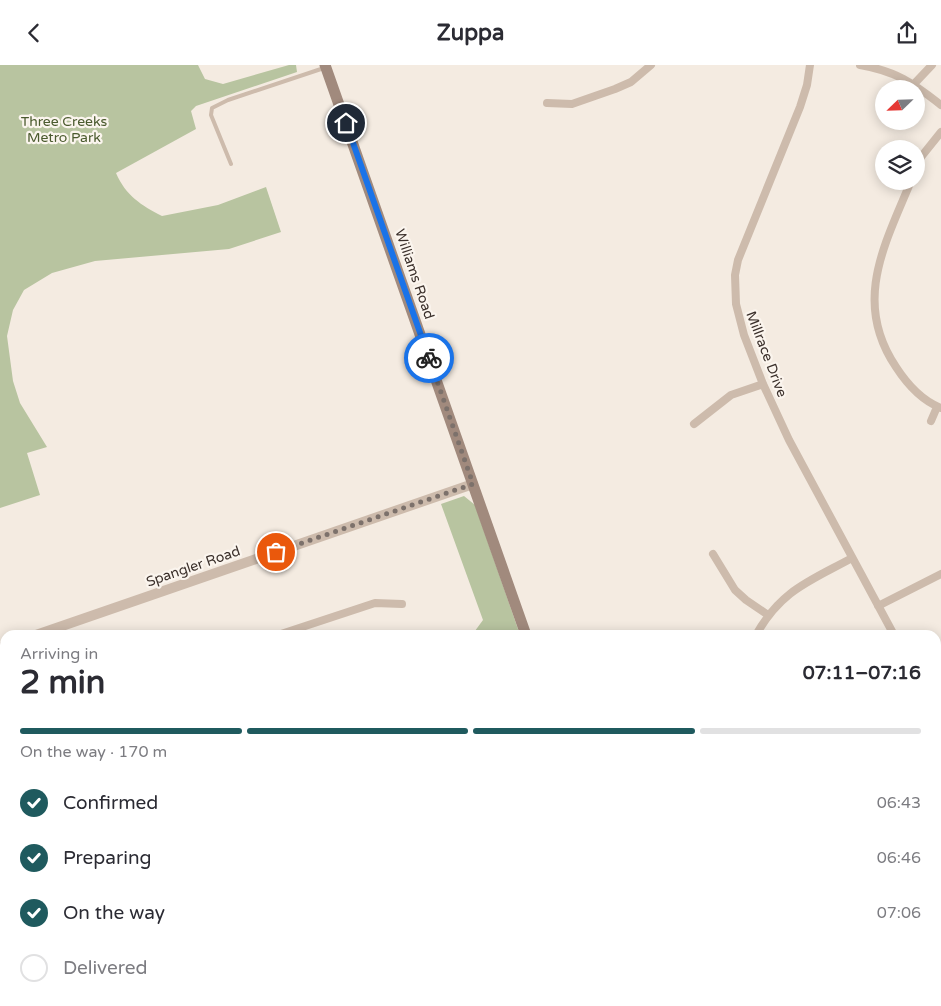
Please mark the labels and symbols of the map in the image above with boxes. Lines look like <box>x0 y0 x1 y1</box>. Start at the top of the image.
north arrow <box>875 80 925 130</box>
pin <box>325 102 367 144</box>
park label: Three Creeks Metro Park <box>21 113 108 146</box>
street label: Williams Road <box>391 227 438 321</box>
street label: Millrace Drive <box>742 309 791 400</box>
courier <box>404 333 454 383</box>
pin <box>255 531 297 573</box>
street label: Spangler Road <box>144 542 242 590</box>

